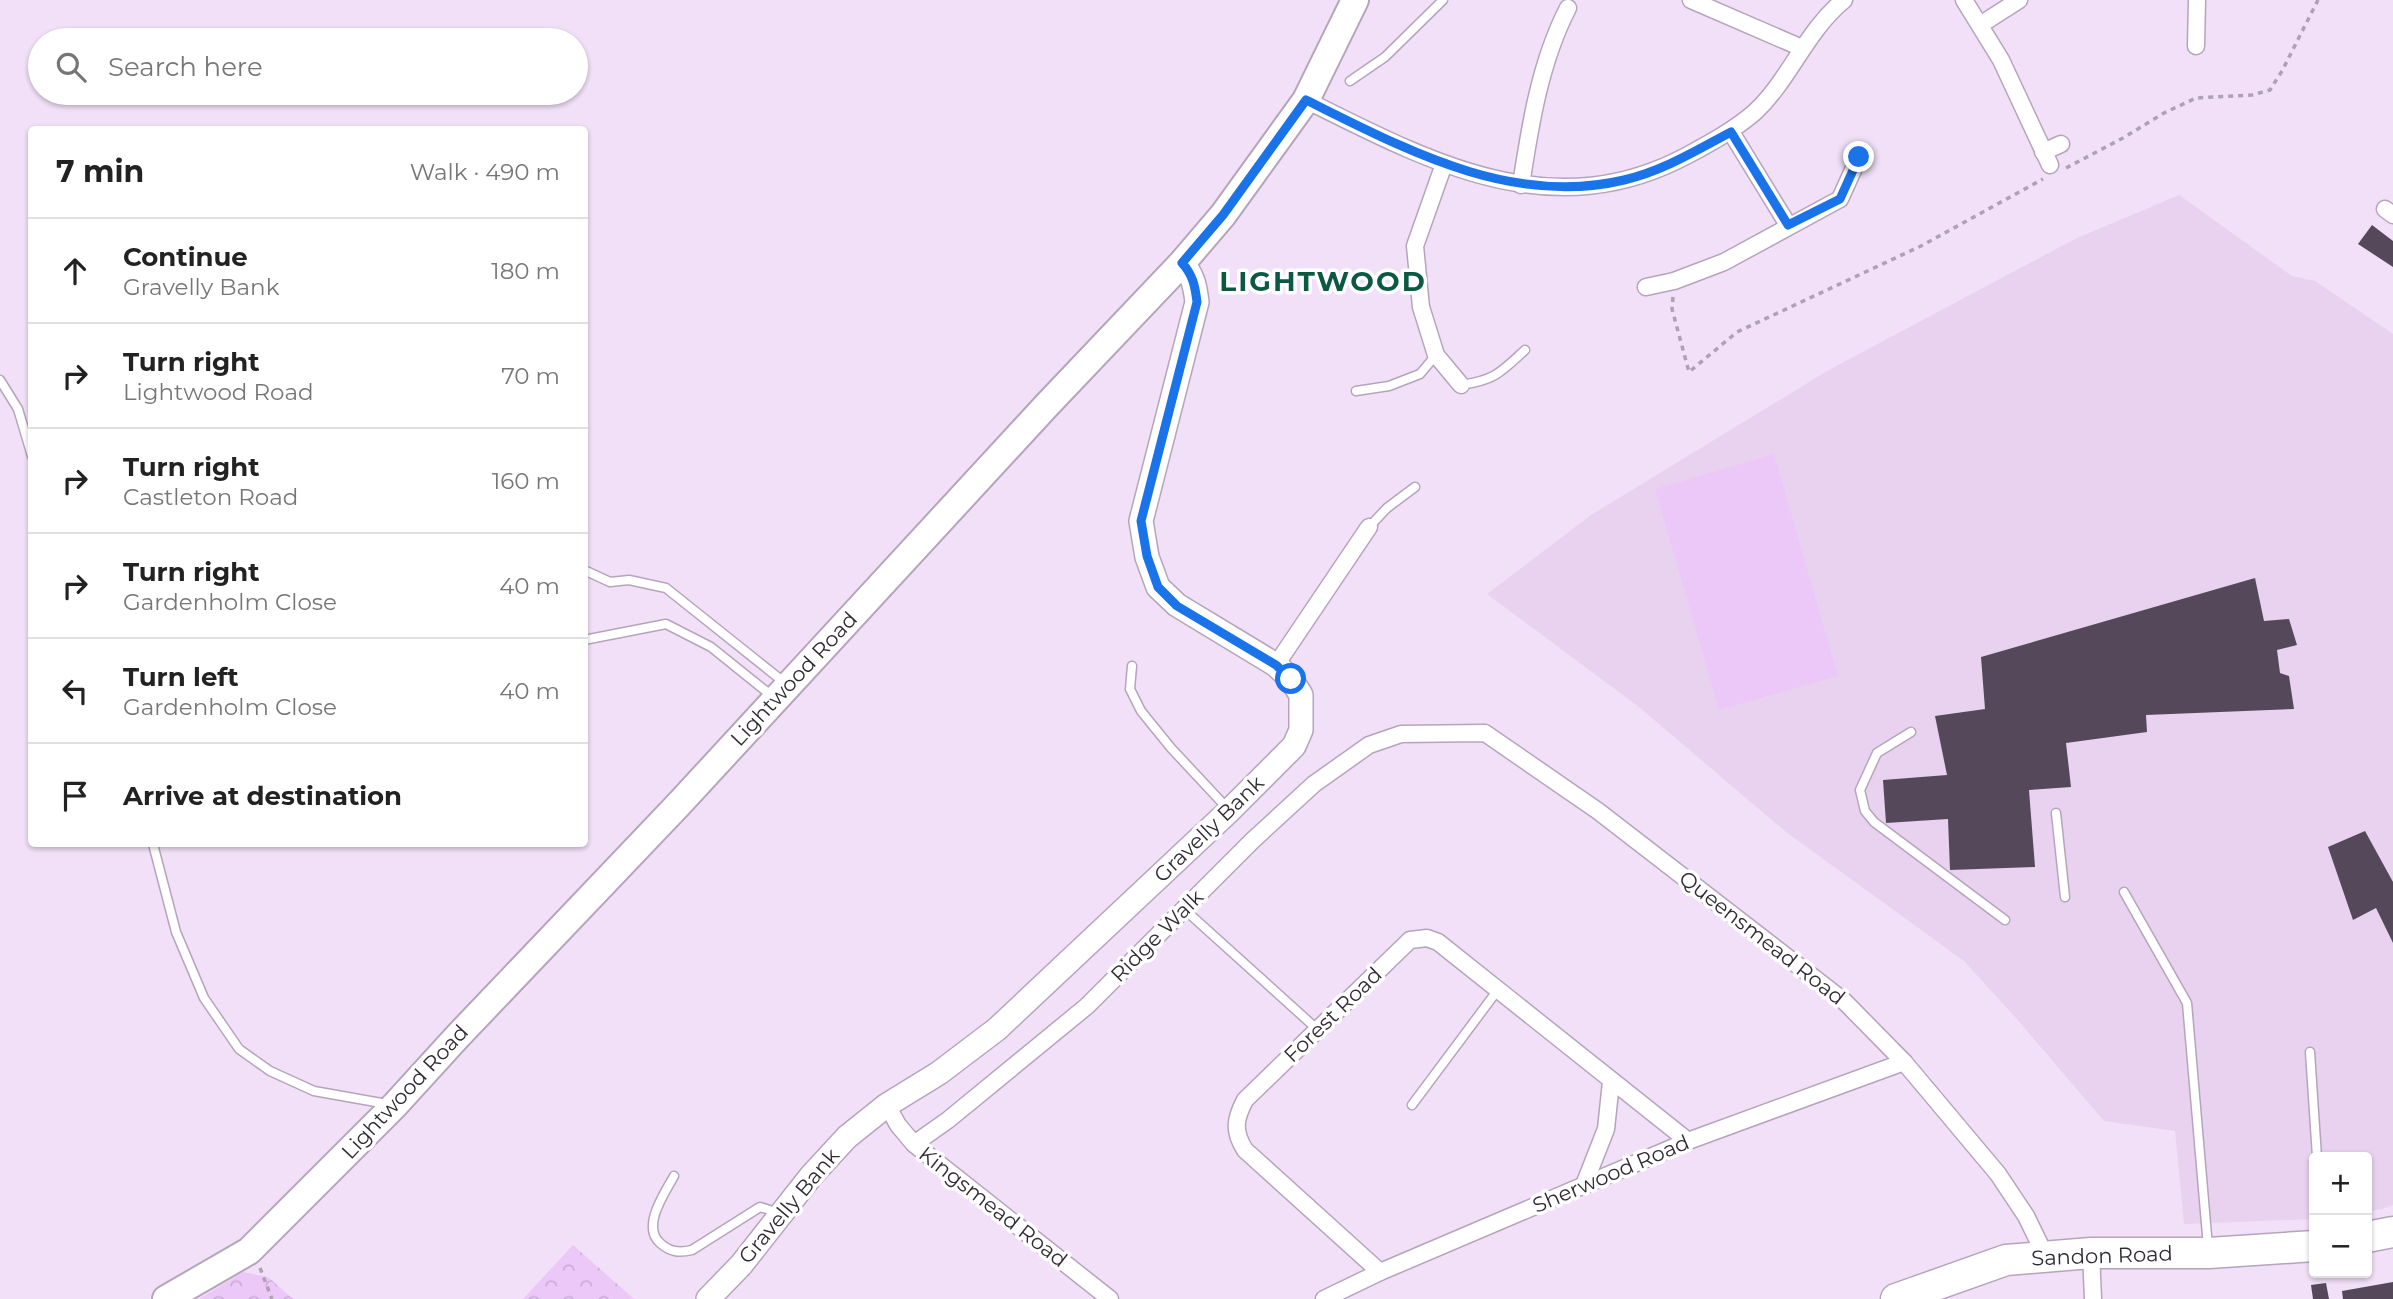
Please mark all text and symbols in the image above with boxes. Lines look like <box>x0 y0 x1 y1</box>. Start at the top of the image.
search box <box>28 28 588 105</box>
icon: search <box>52 48 90 86</box>
text: Search here <box>108 51 263 83</box>
route end <box>1843 141 1874 172</box>
text: 7 min <box>56 153 144 190</box>
text: Walk · 490 m <box>410 158 560 186</box>
text: Continue <box>123 241 248 273</box>
icon: ahead <box>56 252 94 290</box>
text: 180 m <box>491 257 560 285</box>
district label: LIGHTWOOD <box>1219 264 1427 298</box>
text: Gravelly Bank <box>123 273 279 301</box>
text: Turn right <box>123 346 259 378</box>
icon: right <box>56 357 94 395</box>
text: 70 m <box>501 362 560 390</box>
text: Lightwood Road <box>123 378 314 406</box>
text: Turn right <box>123 451 259 483</box>
icon: right <box>56 462 94 500</box>
text: 160 m <box>492 467 560 495</box>
text: Castleton Road <box>123 483 298 511</box>
text: Turn right <box>123 556 259 588</box>
icon: right <box>56 567 94 605</box>
text: 40 m <box>499 572 560 600</box>
text: Gardenholm Close <box>123 588 337 616</box>
street label: Lightwood Road <box>725 606 862 751</box>
text: Turn left <box>123 661 239 693</box>
route start <box>1275 663 1306 694</box>
icon: left <box>56 672 94 710</box>
text: 40 m <box>499 677 560 705</box>
text: Gardenholm Close <box>123 693 337 721</box>
street label: Gravelly Bank <box>1149 770 1269 887</box>
icon: arrive <box>56 777 94 815</box>
text: Arrive at destination <box>123 780 402 812</box>
street label: Queensmead Road <box>1675 865 1850 1010</box>
street label: Ridge Walk <box>1105 884 1208 987</box>
street label: Forest Road <box>1279 962 1387 1067</box>
street label: Lightwood Road <box>336 1019 473 1164</box>
street label: Sherwood Road <box>1529 1129 1693 1218</box>
street label: Kingsmead Road <box>914 1141 1072 1272</box>
street label: Gravelly Bank <box>733 1143 844 1268</box>
map controls <box>2309 1152 2372 1278</box>
button: + <box>2309 1152 2372 1215</box>
button: − <box>2309 1215 2372 1278</box>
street label: Sandon Road <box>2031 1241 2173 1270</box>

